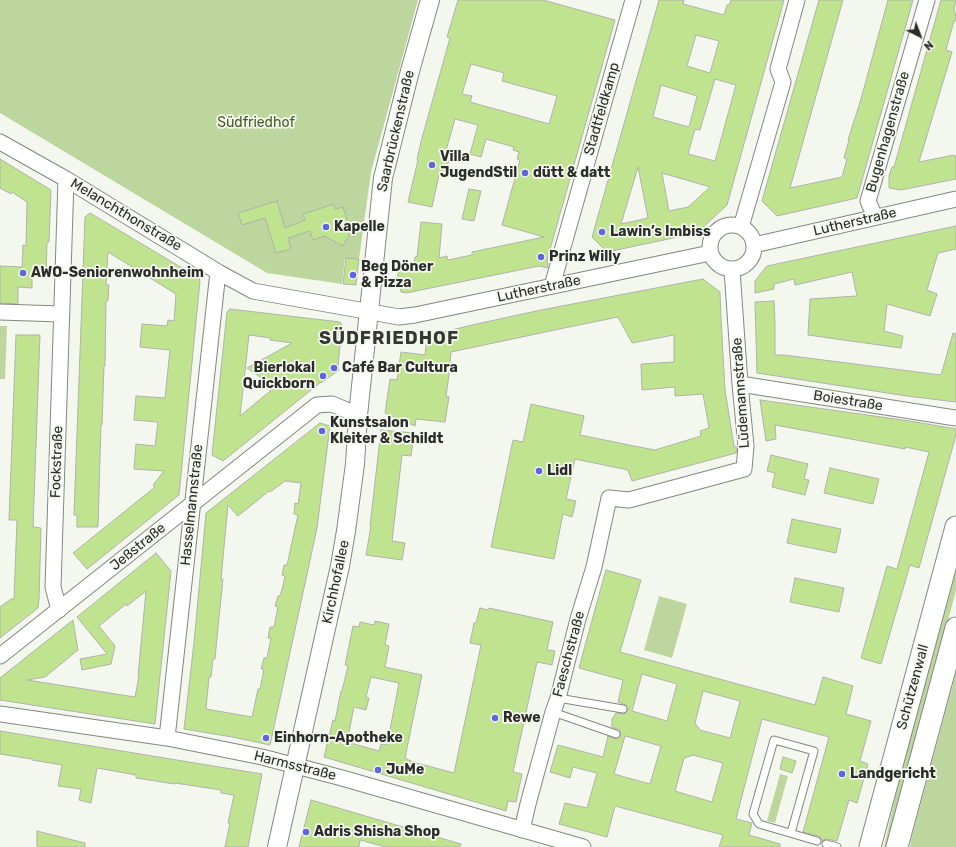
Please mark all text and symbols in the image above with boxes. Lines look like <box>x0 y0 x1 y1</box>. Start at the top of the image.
north arrow <box>900 16 940 56</box>
text: N <box>921 38 936 53</box>
street label: Stadtfeldkamp <box>581 60 623 158</box>
street label: Saarbrückenstraße <box>374 69 418 193</box>
street label: Bugenhagenstraße <box>863 70 913 194</box>
park label: Südfriedhof <box>217 115 295 131</box>
place label: Villa JugendStil <box>440 149 517 182</box>
marker: Villa JugendStil <box>427 160 437 170</box>
place label: dütt & datt <box>533 165 610 181</box>
marker: dütt & datt <box>520 168 530 178</box>
street label: Melanchthonstraße <box>67 175 185 255</box>
street label: Lutherstraße <box>812 204 898 240</box>
place label: Kapelle <box>334 219 385 235</box>
marker: Kapelle <box>321 222 331 232</box>
place label: Lawin’s Imbiss <box>610 224 711 240</box>
marker: Lawin’s Imbiss <box>597 227 607 237</box>
place label: Prinz Willy <box>549 249 621 265</box>
marker: Prinz Willy <box>536 252 546 262</box>
place label: Beg Döner & Pizza <box>361 259 433 292</box>
place label: AWO-Seniorenwohnheim <box>31 265 204 281</box>
marker: AWO-Seniorenwohnheim <box>18 268 28 278</box>
marker: Beg Döner & Pizza <box>348 270 358 280</box>
street label: Lutherstraße <box>496 272 582 306</box>
district label: SÜDFRIEDHOF <box>319 328 459 350</box>
street label: Lüdemannstraße <box>729 337 753 449</box>
place label: Bierlokal Quickborn <box>243 360 315 392</box>
place label: Café Bar Cultura <box>342 360 458 376</box>
marker: Café Bar Cultura <box>329 363 339 373</box>
marker: Bierlokal Quickborn <box>318 371 328 381</box>
street label: Boiestraße <box>812 387 884 415</box>
place label: Kunstsalon Kleiter & Schildt <box>330 415 443 448</box>
street label: Fockstraße <box>47 425 67 499</box>
marker: Kunstsalon Kleiter & Schildt <box>317 426 327 436</box>
street label: Hasselmannstraße <box>177 443 207 567</box>
place label: Lidl <box>547 463 572 479</box>
marker: Lidl <box>534 466 544 476</box>
street label: Jeßstraße <box>107 520 169 574</box>
street label: Kirchhofallee <box>319 539 353 625</box>
street label: Faeschstraße <box>549 609 589 699</box>
street label: Schützenwall <box>894 642 932 732</box>
place label: Rewe <box>503 710 541 726</box>
marker: Rewe <box>490 713 500 723</box>
place label: Einhorn-Apotheke <box>274 730 403 746</box>
marker: Einhorn-Apotheke <box>261 733 271 743</box>
street label: Harmsstraße <box>252 748 338 784</box>
place label: JuMe <box>386 762 424 778</box>
marker: JuMe <box>373 765 383 775</box>
place label: Landgericht <box>850 766 936 782</box>
marker: Landgericht <box>837 769 847 779</box>
place label: Adris Shisha Shop <box>314 824 440 840</box>
marker: Adris Shisha Shop <box>301 827 311 837</box>

